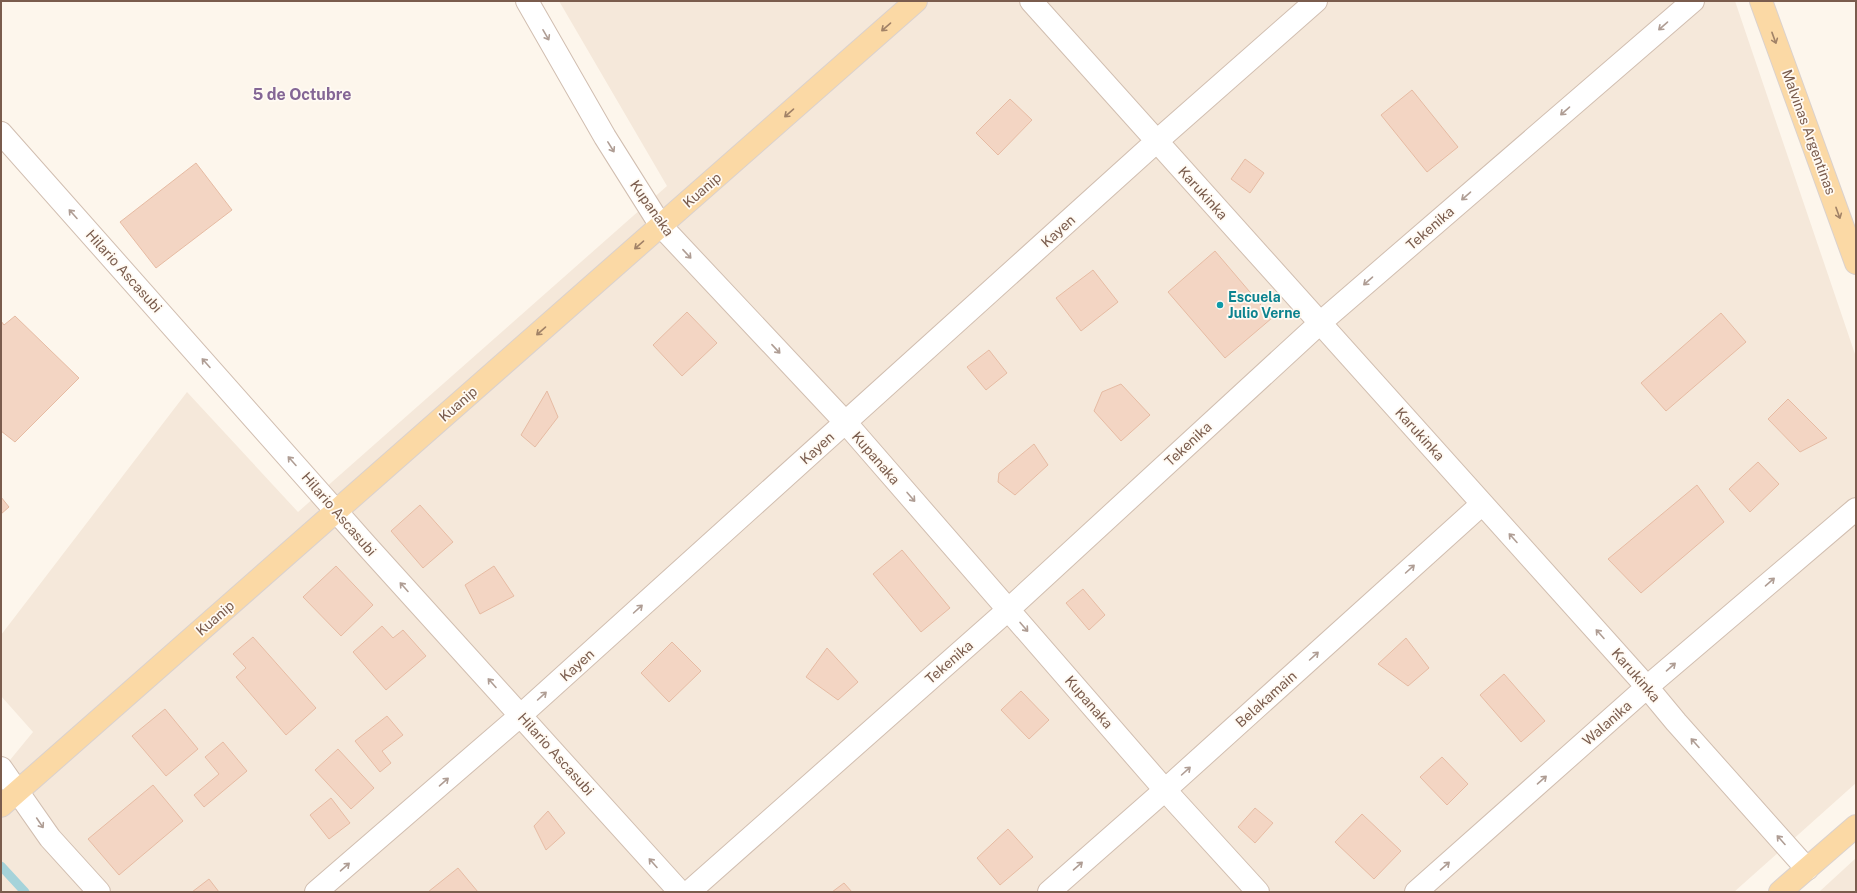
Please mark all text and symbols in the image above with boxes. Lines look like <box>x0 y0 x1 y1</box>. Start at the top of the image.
one-way arrow <box>881 22 892 31</box>
one-way arrow <box>1658 22 1668 31</box>
one-way arrow <box>543 29 551 41</box>
one-way arrow <box>1771 31 1779 43</box>
street label: Malvinas Argentinas <box>1779 67 1839 197</box>
district label: 5 de Octubre <box>253 85 351 104</box>
one-way arrow <box>1559 107 1570 116</box>
one-way arrow <box>784 108 794 117</box>
one-way arrow <box>608 141 616 153</box>
street label: Karukinka <box>1175 163 1231 223</box>
street label: Kuanip <box>680 169 724 211</box>
street label: Kupanaka <box>627 177 677 239</box>
one-way arrow <box>1461 192 1472 201</box>
street label: Tekenika <box>1403 203 1457 253</box>
one-way arrow <box>1834 206 1842 218</box>
one-way arrow <box>68 209 78 219</box>
street label: Kayen <box>1038 212 1078 250</box>
street label: Hilario Ascasubi <box>83 226 165 316</box>
one-way arrow <box>634 240 644 250</box>
one-way arrow <box>683 249 692 259</box>
one-way arrow <box>1363 277 1373 286</box>
place label: Escuela Julio Verne <box>1228 289 1301 321</box>
marker: Escuela Julio Verne <box>1215 300 1225 310</box>
one-way arrow <box>537 326 547 335</box>
one-way arrow <box>772 344 781 354</box>
one-way arrow <box>202 359 211 369</box>
street label: Kuanip <box>436 383 480 425</box>
street label: Karukinka <box>1392 404 1448 464</box>
street label: Tekenika <box>1161 418 1215 470</box>
street label: Kupanaka <box>849 428 903 488</box>
street label: Kayen <box>797 429 837 467</box>
one-way arrow <box>288 455 297 466</box>
street label: Hilario Ascasubi <box>298 469 380 559</box>
one-way arrow <box>906 492 915 502</box>
one-way arrow <box>1509 533 1518 543</box>
one-way arrow <box>1405 564 1416 573</box>
one-way arrow <box>1765 578 1776 587</box>
one-way arrow <box>400 582 409 592</box>
street label: Kuanip <box>193 597 237 639</box>
one-way arrow <box>633 605 643 614</box>
one-way arrow <box>1020 621 1029 632</box>
one-way arrow <box>1596 630 1605 640</box>
street label: Tekenika <box>922 637 976 687</box>
street label: Karukinka <box>1608 645 1664 705</box>
street label: Kayen <box>557 646 597 684</box>
one-way arrow <box>1309 651 1319 660</box>
one-way arrow <box>1666 662 1677 671</box>
street label: Belakamain <box>1232 668 1300 730</box>
street label: Kupanaka <box>1062 672 1116 732</box>
one-way arrow <box>487 678 496 688</box>
one-way arrow <box>537 691 547 701</box>
street label: Walanika <box>1579 697 1635 749</box>
street label: Hilario Ascasubi <box>515 709 597 799</box>
one-way arrow <box>1690 737 1699 748</box>
one-way arrow <box>1181 766 1191 776</box>
one-way arrow <box>1537 775 1547 785</box>
one-way arrow <box>439 777 449 786</box>
one-way arrow <box>36 817 44 828</box>
one-way arrow <box>1777 835 1786 845</box>
one-way arrow <box>649 858 658 868</box>
one-way arrow <box>340 862 351 871</box>
one-way arrow <box>1073 862 1084 871</box>
one-way arrow <box>1440 862 1450 871</box>

